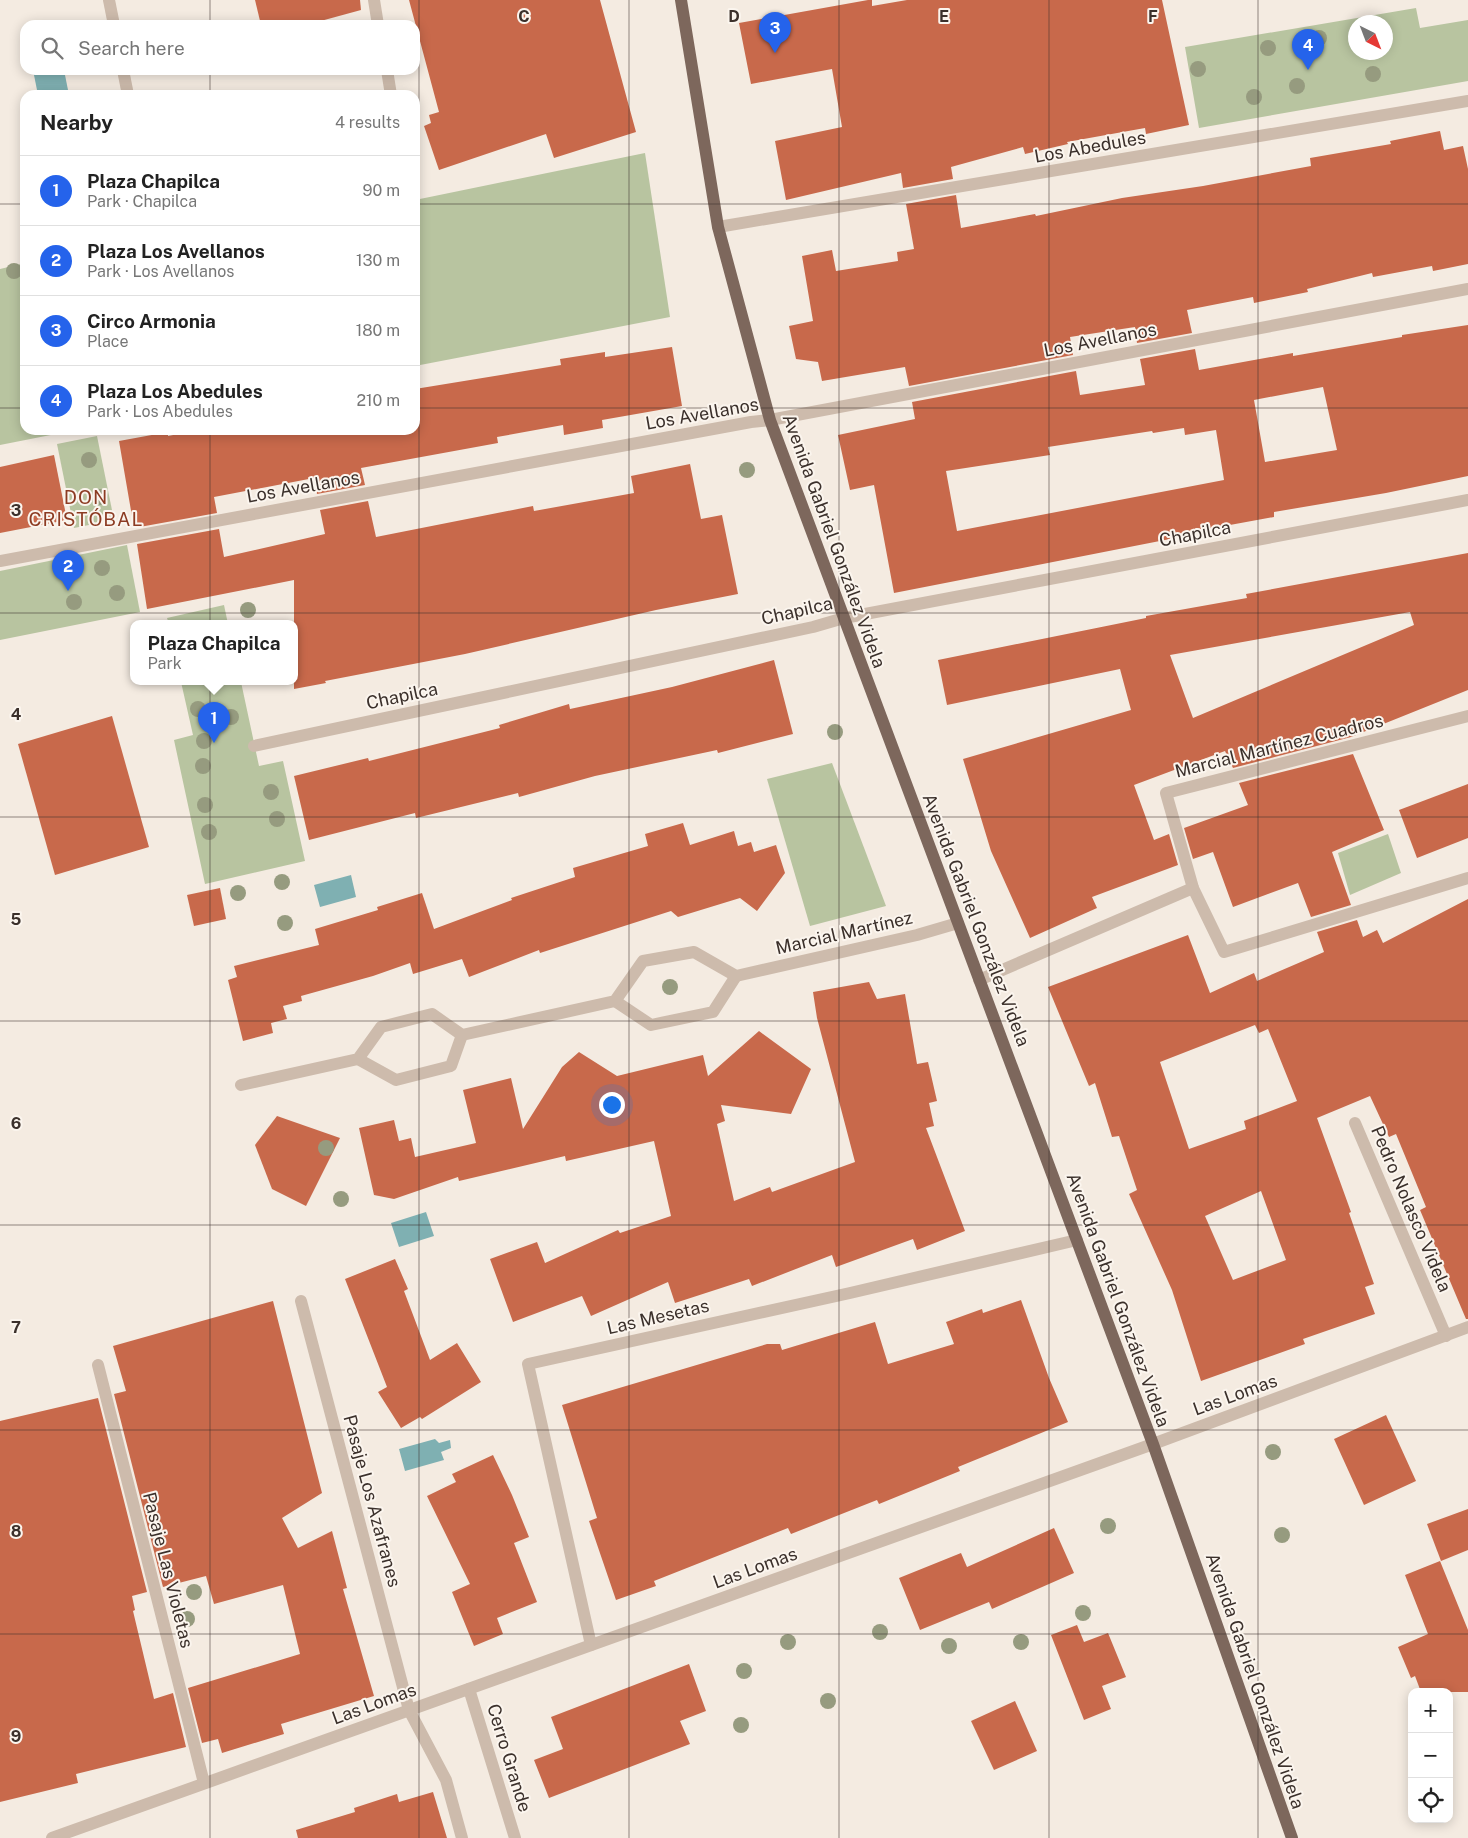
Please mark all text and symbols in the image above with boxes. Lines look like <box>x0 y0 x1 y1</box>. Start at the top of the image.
text: C <box>518 7 530 26</box>
text: D <box>728 7 740 26</box>
text: E <box>939 7 949 26</box>
text: F <box>1148 7 1158 26</box>
pin: 3 <box>759 12 791 53</box>
north arrow <box>1348 15 1393 60</box>
search box <box>20 20 420 75</box>
pin: 4 <box>1292 29 1324 70</box>
icon: search <box>38 34 66 62</box>
text: Search here <box>78 37 185 59</box>
text: Nearby <box>40 110 113 135</box>
text: 4 results <box>335 113 400 132</box>
street label: Los Abedules <box>1033 126 1147 167</box>
text: Plaza Chapilca <box>87 170 220 192</box>
text: 1 <box>53 181 59 200</box>
text: 90 m <box>363 181 400 200</box>
text: Park · Chapilca <box>87 192 197 211</box>
text: Plaza Los Avellanos <box>87 240 265 262</box>
text: 2 <box>51 251 61 270</box>
text: 130 m <box>356 251 400 270</box>
text: Park · Los Avellanos <box>87 262 234 281</box>
text: Circo Armonia <box>87 310 216 332</box>
street label: Los Avellanos <box>1042 318 1158 361</box>
text: 3 <box>51 321 61 340</box>
text: 180 m <box>356 321 400 340</box>
text: Place <box>87 332 129 351</box>
text: Plaza Los Abedules <box>87 380 263 402</box>
text: 4 <box>51 391 61 410</box>
text: 210 m <box>356 391 400 410</box>
street label: Los Avellanos <box>644 393 760 434</box>
text: Park · Los Abedules <box>87 402 233 421</box>
street label: Avenida Gabriel González Videla <box>779 411 890 671</box>
street label: Los Avellanos <box>245 466 361 507</box>
district label: DON CRISTÓBAL <box>29 486 143 530</box>
text: 3 <box>11 501 21 520</box>
street label: Chapilca <box>1157 516 1233 551</box>
pin: 2 <box>52 550 84 591</box>
street label: Chapilca <box>759 592 835 629</box>
popup <box>130 620 298 685</box>
text: Plaza Chapilca <box>148 632 280 654</box>
text: Park <box>148 654 182 673</box>
street label: Chapilca <box>364 678 440 713</box>
pin: 1 <box>198 702 230 743</box>
text: 4 <box>11 705 22 724</box>
street label: Marcial Martínez Cuadros <box>1173 709 1385 782</box>
street label: Avenida Gabriel González Videla <box>918 791 1034 1049</box>
street label: Marcial Martínez <box>773 907 914 958</box>
text: 5 <box>11 910 22 929</box>
your location <box>599 1092 625 1118</box>
text: 6 <box>11 1114 21 1133</box>
street label: Pedro Nolasco Videla <box>1367 1123 1456 1295</box>
street label: Avenida Gabriel González Videla <box>1063 1170 1174 1430</box>
street label: Las Mesetas <box>605 1295 711 1338</box>
text: 7 <box>11 1318 21 1337</box>
street label: Las Lomas <box>1190 1370 1280 1419</box>
street label: Pasaje Los Azafranes <box>339 1412 406 1589</box>
street label: Pasaje Las Violetas <box>139 1490 198 1650</box>
text: 8 <box>11 1522 22 1541</box>
street label: Las Lomas <box>710 1543 800 1592</box>
street label: Avenida Gabriel González Videla <box>1202 1550 1309 1811</box>
street label: Las Lomas <box>329 1679 419 1728</box>
map controls <box>1408 1688 1453 1823</box>
button: + <box>1408 1688 1453 1733</box>
street label: Cerro Grande <box>483 1701 536 1815</box>
text: 9 <box>11 1727 21 1746</box>
button: − <box>1408 1733 1453 1778</box>
button: locate <box>1408 1778 1453 1823</box>

